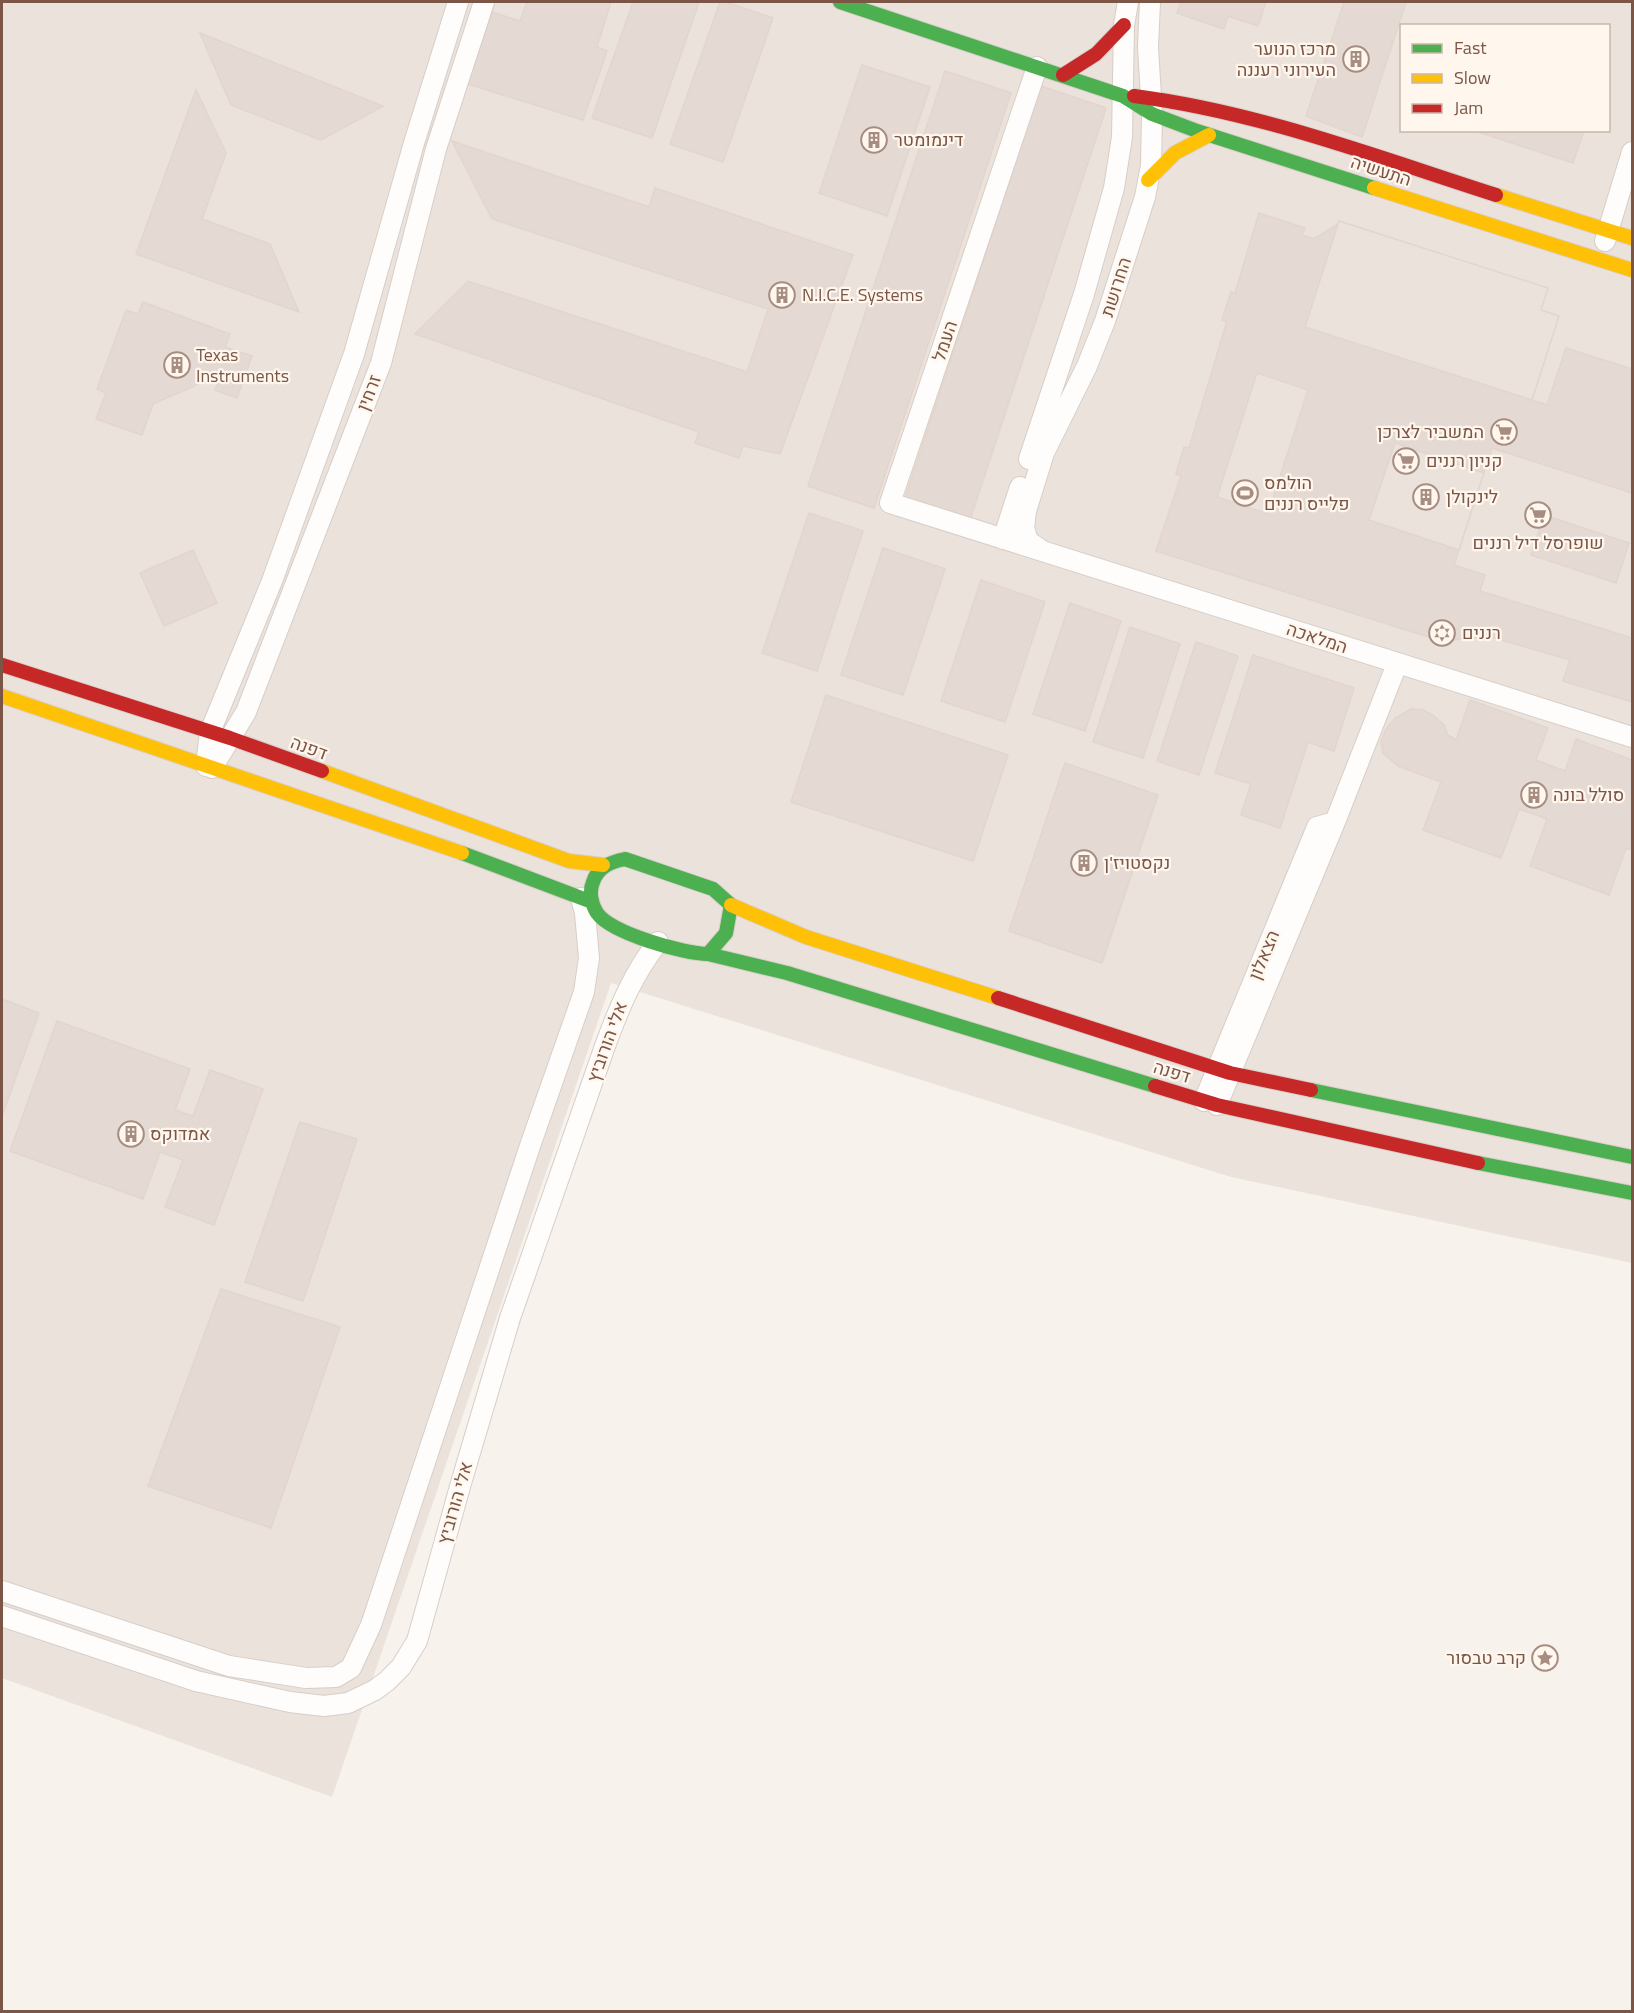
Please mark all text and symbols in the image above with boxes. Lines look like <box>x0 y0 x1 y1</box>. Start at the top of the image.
legend <box>1400 24 1610 132</box>
text: Fast <box>1454 34 1487 61</box>
place label: מרכז הנוער העירוני רעננה <box>1237 35 1336 83</box>
building icon: מרכז הנוער העירוני רעננה <box>1341 44 1371 74</box>
text: Slow <box>1454 64 1491 91</box>
text: Jam <box>1454 94 1483 121</box>
building icon: דינמומטר <box>859 125 889 155</box>
place label: דינמומטר <box>894 126 963 153</box>
street label: התעשיה <box>1347 148 1415 193</box>
street label: החרושת <box>1093 254 1138 320</box>
building icon: N.I.C.E. Systems <box>767 280 797 310</box>
place label: N.I.C.E. Systems <box>802 281 923 308</box>
street label: העמל <box>925 317 964 365</box>
place label: Texas Instruments <box>196 341 289 389</box>
building icon: Texas Instruments <box>162 350 192 380</box>
street label: זרחין <box>349 371 388 415</box>
supermarket icon: המשביר לצרכן <box>1489 417 1519 447</box>
place label: המשביר לצרכן <box>1377 418 1484 445</box>
supermarket icon: קניון רננים <box>1391 446 1421 476</box>
place label: קניון רננים <box>1426 447 1502 474</box>
place label: הולמס פלייס רננים <box>1264 469 1350 517</box>
sports icon: הולמס פלייס רננים <box>1230 478 1260 508</box>
building icon: לינקולן <box>1411 482 1441 512</box>
place label: לינקולן <box>1446 483 1498 510</box>
supermarket icon: שופרסל דיל רננים <box>1523 500 1553 530</box>
place label: שופרסל דיל רננים <box>1472 529 1604 556</box>
street label: המלאכה <box>1283 615 1351 660</box>
synagogue icon: רננים <box>1427 618 1457 648</box>
place label: רננים <box>1462 619 1501 646</box>
street label: דפנה <box>287 728 332 767</box>
building icon: סולל בונה <box>1519 780 1549 810</box>
place label: סולל בונה <box>1553 781 1624 808</box>
building icon: נקסטויז'ן <box>1069 848 1099 878</box>
place label: נקסטויז'ן <box>1104 849 1170 876</box>
street label: הצאלון <box>1241 926 1286 984</box>
street label: אלי הורוביץ <box>579 997 634 1086</box>
street label: דפנה <box>1150 1053 1194 1090</box>
building icon: אמדוקס <box>116 1119 146 1149</box>
place label: אמדוקס <box>150 1120 210 1147</box>
street label: אלי הורוביץ <box>430 1458 479 1547</box>
place icon: קרב טבסור <box>1530 1643 1560 1673</box>
place label: קרב טבסור <box>1446 1644 1526 1671</box>

